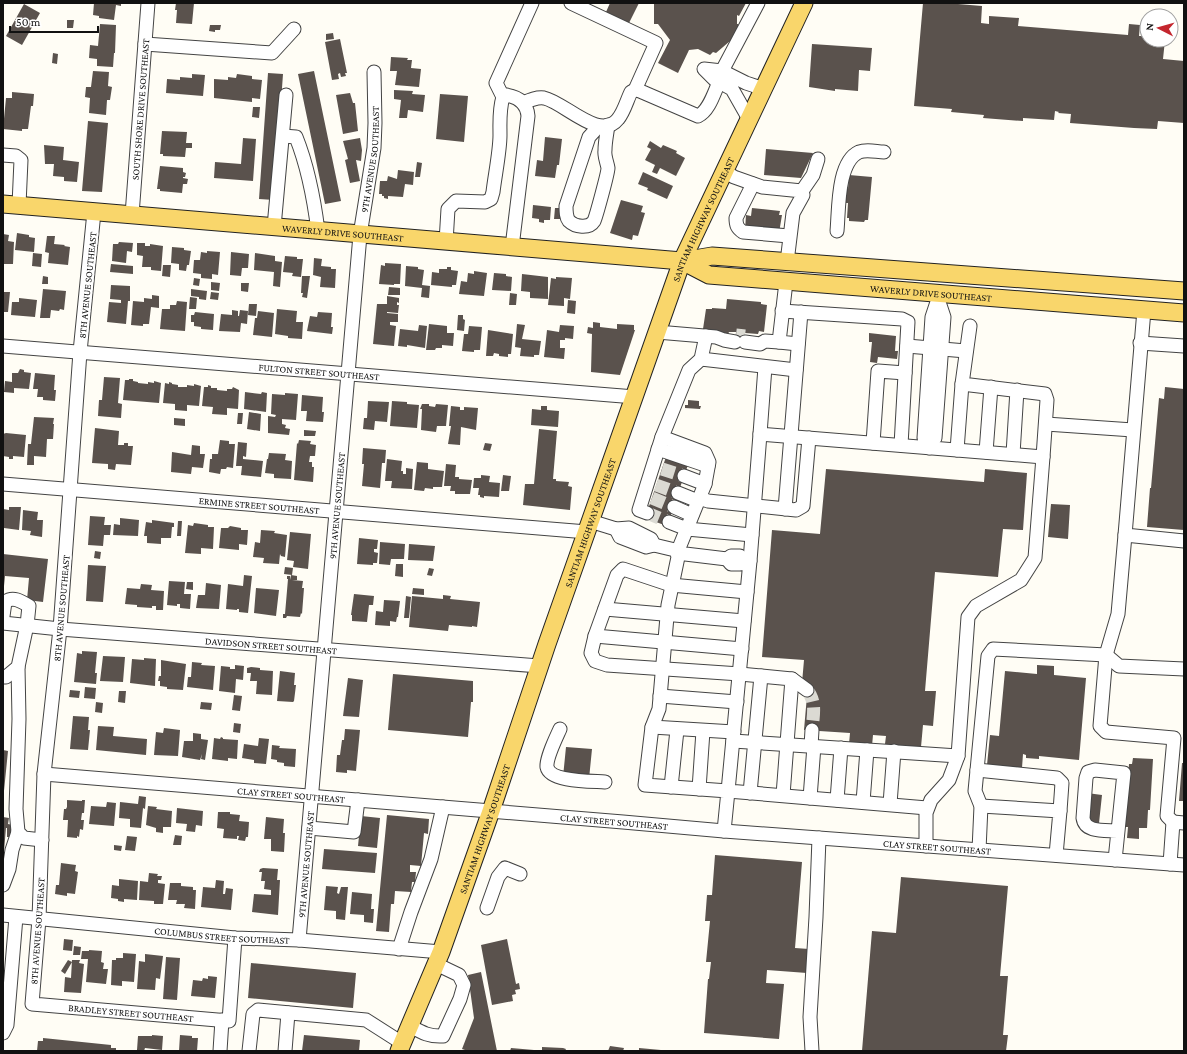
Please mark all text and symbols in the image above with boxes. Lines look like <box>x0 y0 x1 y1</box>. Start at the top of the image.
scale bar <box>10 8 98 34</box>
north arrow <box>1139 8 1179 48</box>
text: 50 m <box>16 15 41 29</box>
text: N <box>1143 22 1155 31</box>
street label: SOUTH SHORE DRIVE SOUTHEAST <box>130 38 151 181</box>
street label: 9TH AVENUE SOUTHEAST <box>359 106 381 213</box>
street label: SANTIAM HIGHWAY SOUTHEAST <box>670 155 737 283</box>
street label: WAVERLY DRIVE SOUTHEAST <box>282 222 405 244</box>
street label: 8TH AVENUE SOUTHEAST <box>76 231 99 339</box>
street label: WAVERLY DRIVE SOUTHEAST <box>870 283 993 304</box>
street label: FULTON STREET SOUTHEAST <box>258 362 380 382</box>
street label: 9TH AVENUE SOUTHEAST <box>327 451 347 559</box>
street label: SANTIAM HIGHWAY SOUTHEAST <box>562 456 618 589</box>
street label: ERMINE STREET SOUTHEAST <box>198 495 320 516</box>
street label: 8TH AVENUE SOUTHEAST <box>51 554 72 662</box>
street label: DAVIDSON STREET SOUTHEAST <box>205 635 338 656</box>
street label: SANTIAM HIGHWAY SOUTHEAST <box>457 762 512 895</box>
street label: CLAY STREET SOUTHEAST <box>237 785 346 805</box>
street label: 9TH AVENUE SOUTHEAST <box>296 810 316 918</box>
street label: CLAY STREET SOUTHEAST <box>560 812 669 832</box>
street label: CLAY STREET SOUTHEAST <box>883 838 992 857</box>
street label: 8TH AVENUE SOUTHEAST <box>28 877 47 985</box>
street label: COLUMBUS STREET SOUTHEAST <box>154 925 290 946</box>
street label: BRADLEY STREET SOUTHEAST <box>68 1002 194 1024</box>

